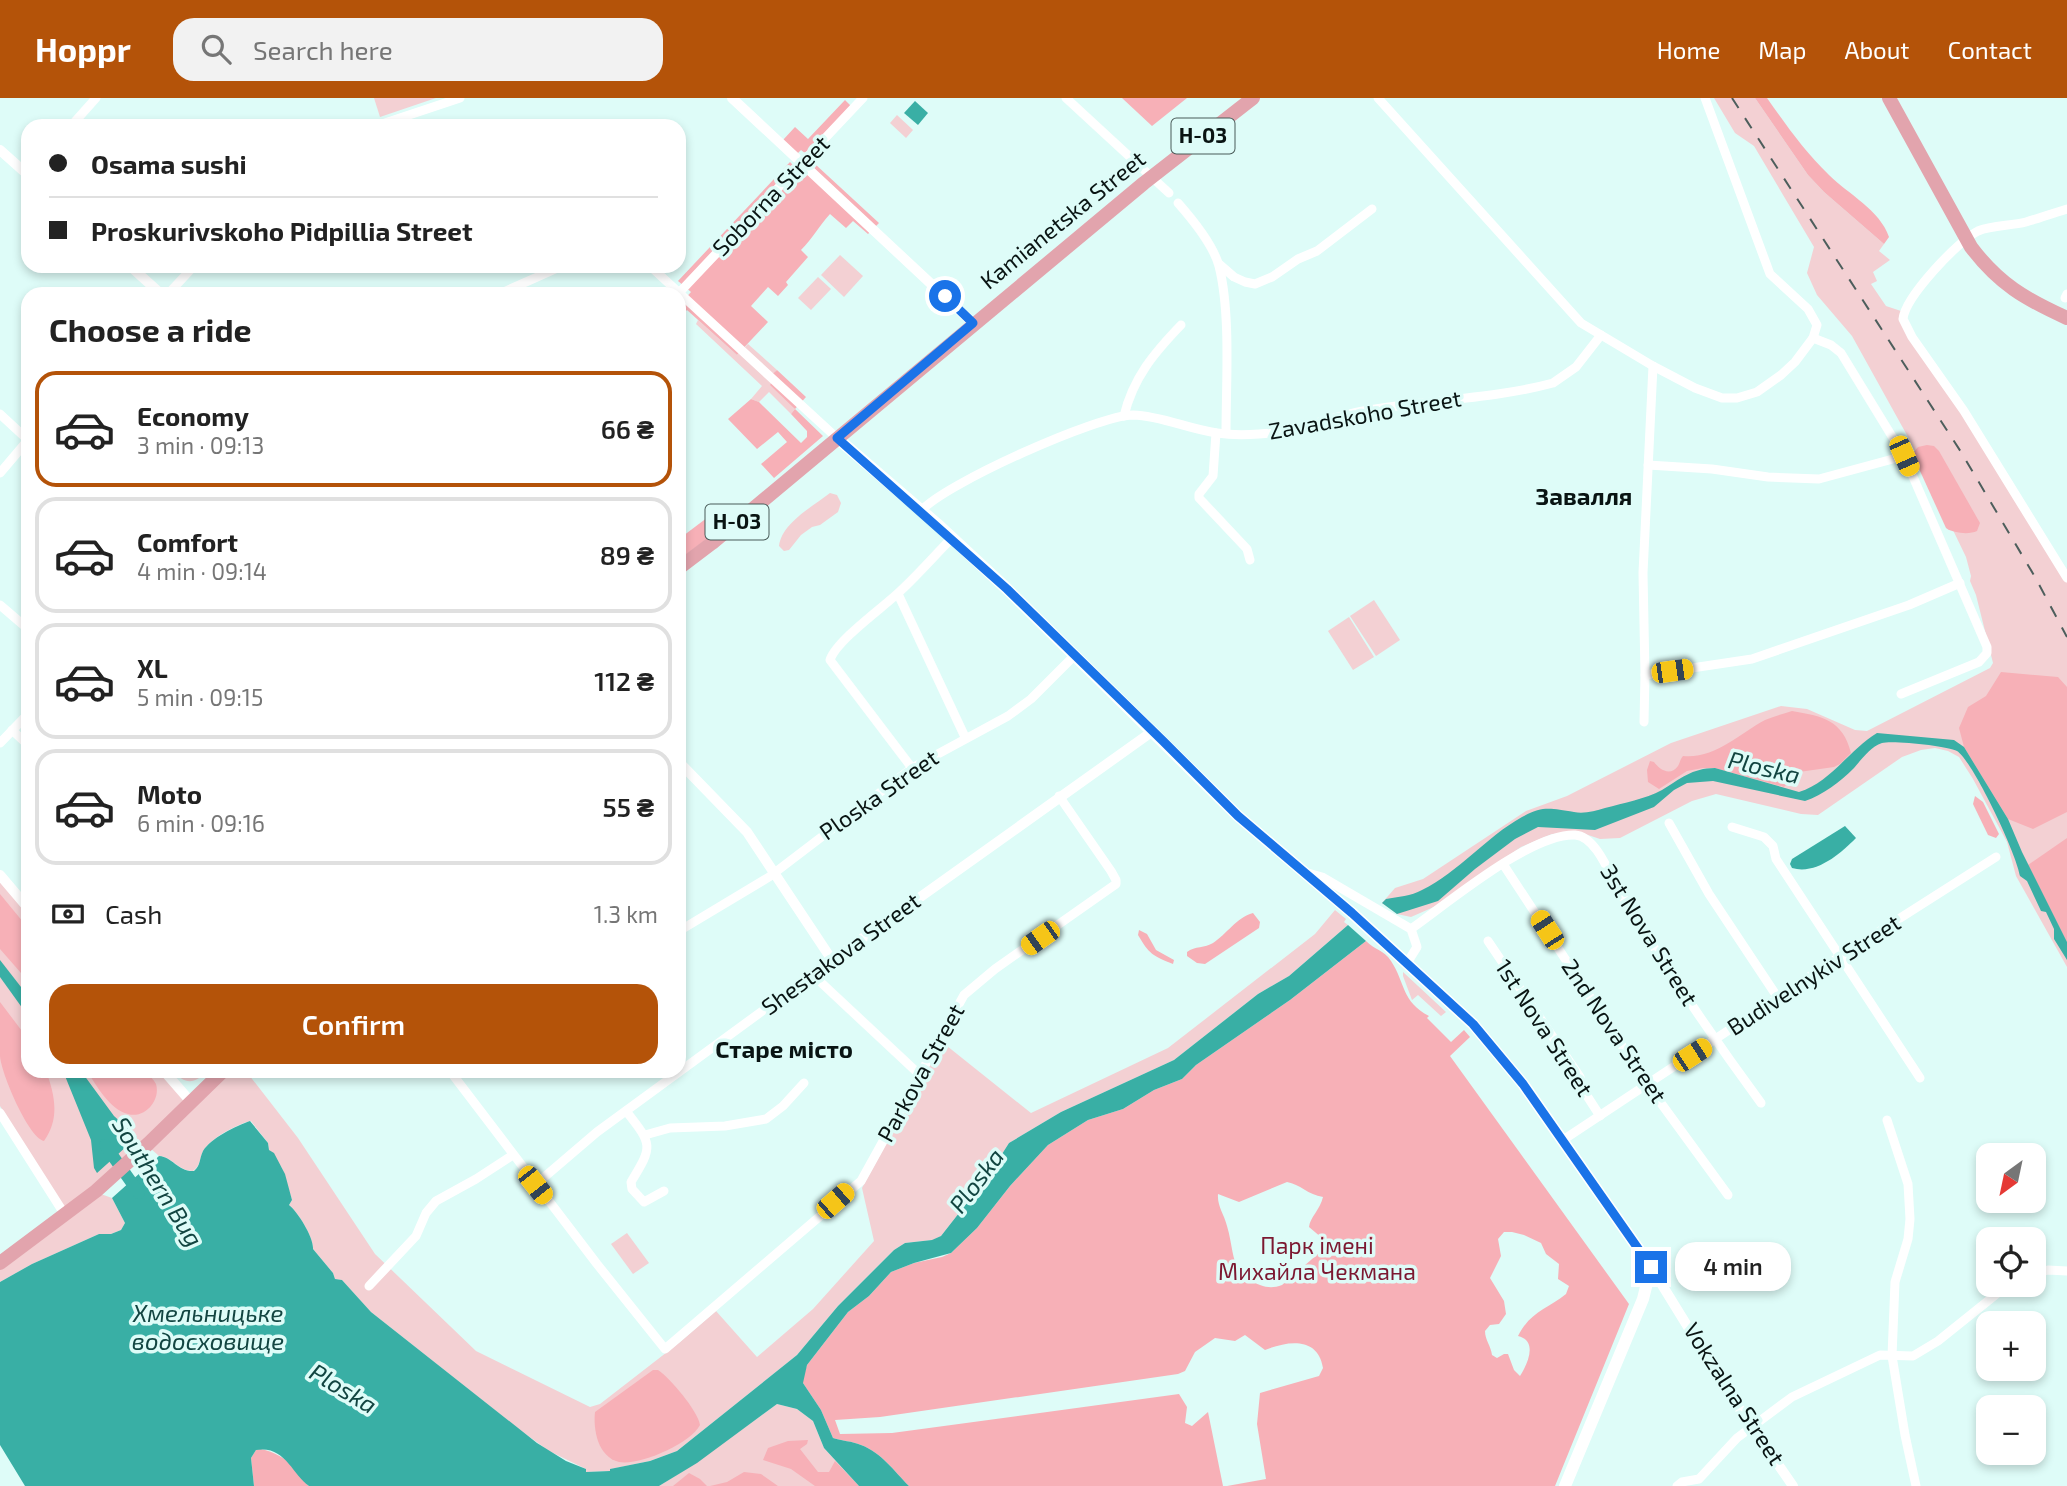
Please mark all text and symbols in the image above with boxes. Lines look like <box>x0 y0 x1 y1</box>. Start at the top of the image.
search box <box>173 18 663 81</box>
text: Hoppr <box>35 29 131 69</box>
icon: search <box>197 30 235 68</box>
text: Search here <box>253 34 393 65</box>
text: Home <box>1657 35 1720 64</box>
text: Map <box>1758 35 1806 64</box>
text: About <box>1844 35 1910 64</box>
text: Contact <box>1948 35 2032 64</box>
road number: Н-03 <box>1172 118 1234 154</box>
street label: Soborna Street <box>706 129 835 261</box>
street label: Kamianetska Street <box>974 144 1151 294</box>
text: Osama sushi <box>91 148 247 179</box>
text: Proskurivskoho Pidpillia Street <box>91 215 473 246</box>
route start <box>929 280 961 312</box>
text: Choose a ride <box>49 310 252 348</box>
street label: Zavadskoho Street <box>1266 383 1464 445</box>
icon: car <box>53 398 116 461</box>
text: Economy <box>137 400 249 431</box>
text: 66 ₴ <box>601 413 654 444</box>
text: 3 min · 09:13 <box>137 431 264 459</box>
car <box>1886 433 1923 479</box>
district label: Завалля <box>1536 481 1632 510</box>
road number: Н-03 <box>706 504 768 540</box>
icon: car <box>53 524 116 587</box>
text: Comfort <box>137 526 238 557</box>
text: 89 ₴ <box>600 539 654 570</box>
text: 4 min · 09:14 <box>137 557 267 585</box>
icon: car <box>53 650 116 713</box>
text: XL <box>137 652 168 683</box>
car <box>1650 658 1695 684</box>
text: 112 ₴ <box>594 665 654 696</box>
text: 5 min · 09:15 <box>137 683 263 711</box>
street label: Ploska Street <box>814 743 943 845</box>
water label: Ploska <box>1726 744 1803 789</box>
icon: car <box>53 776 116 839</box>
text: Moto <box>137 778 202 809</box>
text: 55 ₴ <box>603 791 654 822</box>
text: 6 min · 09:16 <box>137 809 265 837</box>
street label: 3st Nova Street <box>1595 859 1705 1010</box>
street label: Shestakova Street <box>755 886 926 1020</box>
icon: cash <box>49 895 87 933</box>
text: Cash <box>105 898 162 929</box>
text: 1.3 km <box>594 900 658 928</box>
car <box>1527 907 1568 953</box>
street label: Budivelnykiv Street <box>1721 908 1906 1041</box>
car <box>1017 917 1064 959</box>
street label: 2nd Nova Street <box>1556 953 1673 1108</box>
street label: 1st Nova Street <box>1490 954 1600 1101</box>
button: Confirm <box>49 984 658 1064</box>
street label: Parkova Street <box>871 998 970 1146</box>
district label: Старе місто <box>715 1034 853 1063</box>
car <box>1669 1035 1716 1075</box>
water label: Southern Bug <box>107 1111 210 1251</box>
water label: Ploska <box>942 1142 1009 1218</box>
north arrow <box>1976 1143 2046 1213</box>
map controls <box>1976 1143 2046 1465</box>
car <box>514 1162 557 1208</box>
car <box>813 1179 858 1223</box>
button: locate <box>1976 1227 2046 1297</box>
park label: Парк імені Михайла Чекмана <box>1218 1231 1416 1285</box>
callout: 4 min <box>1676 1242 1791 1292</box>
route end <box>1635 1251 1667 1283</box>
text: 4 min <box>1703 1252 1763 1280</box>
water label: Хмельницьке водосховище <box>132 1298 284 1355</box>
button: + <box>1976 1311 2046 1381</box>
street label: Vokzalna Street <box>1678 1317 1791 1470</box>
water label: Ploska <box>305 1356 383 1419</box>
button: − <box>1976 1395 2046 1465</box>

